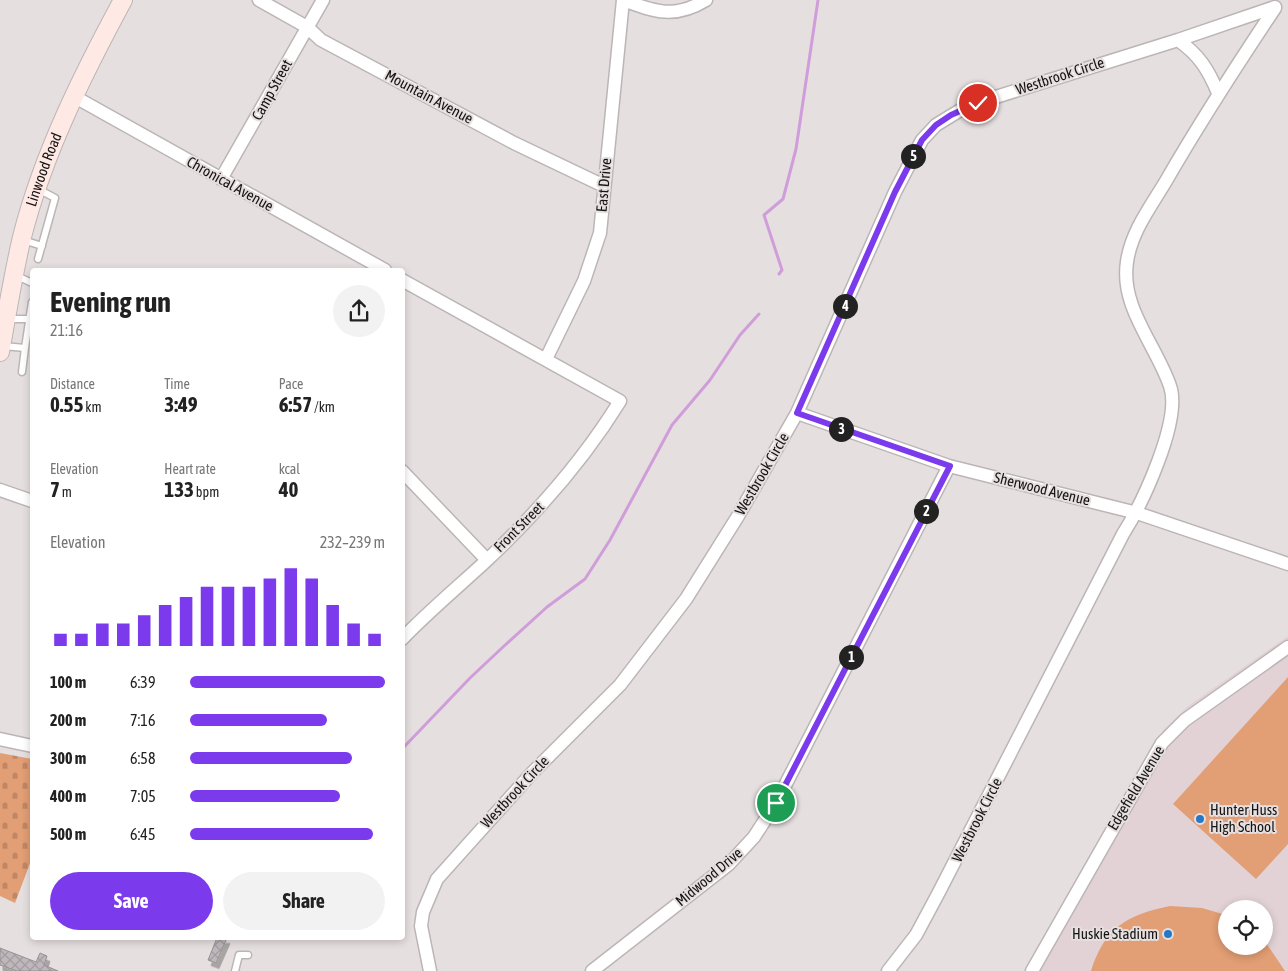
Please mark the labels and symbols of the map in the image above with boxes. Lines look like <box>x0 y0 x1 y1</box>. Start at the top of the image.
street label: Westbrook Circle <box>1013 53 1106 98</box>
street label: Camp Street <box>248 57 295 123</box>
street label: Mountain Avenue <box>382 66 476 127</box>
pin <box>957 82 999 124</box>
street label: Linwood Road <box>22 130 65 208</box>
pin: 5 <box>900 144 926 168</box>
street label: Chronical Avenue <box>184 153 277 214</box>
street label: East Drive <box>593 157 614 213</box>
pin: 4 <box>832 294 858 318</box>
pin: 3 <box>828 416 854 442</box>
street label: Westbrook Circle <box>731 430 792 518</box>
street label: Sherwood Avenue <box>992 468 1092 509</box>
street label: Front Street <box>490 498 547 555</box>
pin: 2 <box>914 498 938 524</box>
pin: 1 <box>838 644 864 670</box>
street label: Edgefield Avenue <box>1104 742 1168 833</box>
street label: Westbrook Circle <box>477 752 552 831</box>
street label: Westbrook Circle <box>948 775 1005 865</box>
pin <box>755 782 797 824</box>
place label: Hunter Huss High School <box>1210 801 1277 835</box>
marker: Hunter Huss High School <box>1194 813 1206 825</box>
street label: Midwood Drive <box>672 844 746 909</box>
place label: Huskie Stadium <box>1072 925 1158 942</box>
marker: Huskie Stadium <box>1162 928 1174 940</box>

